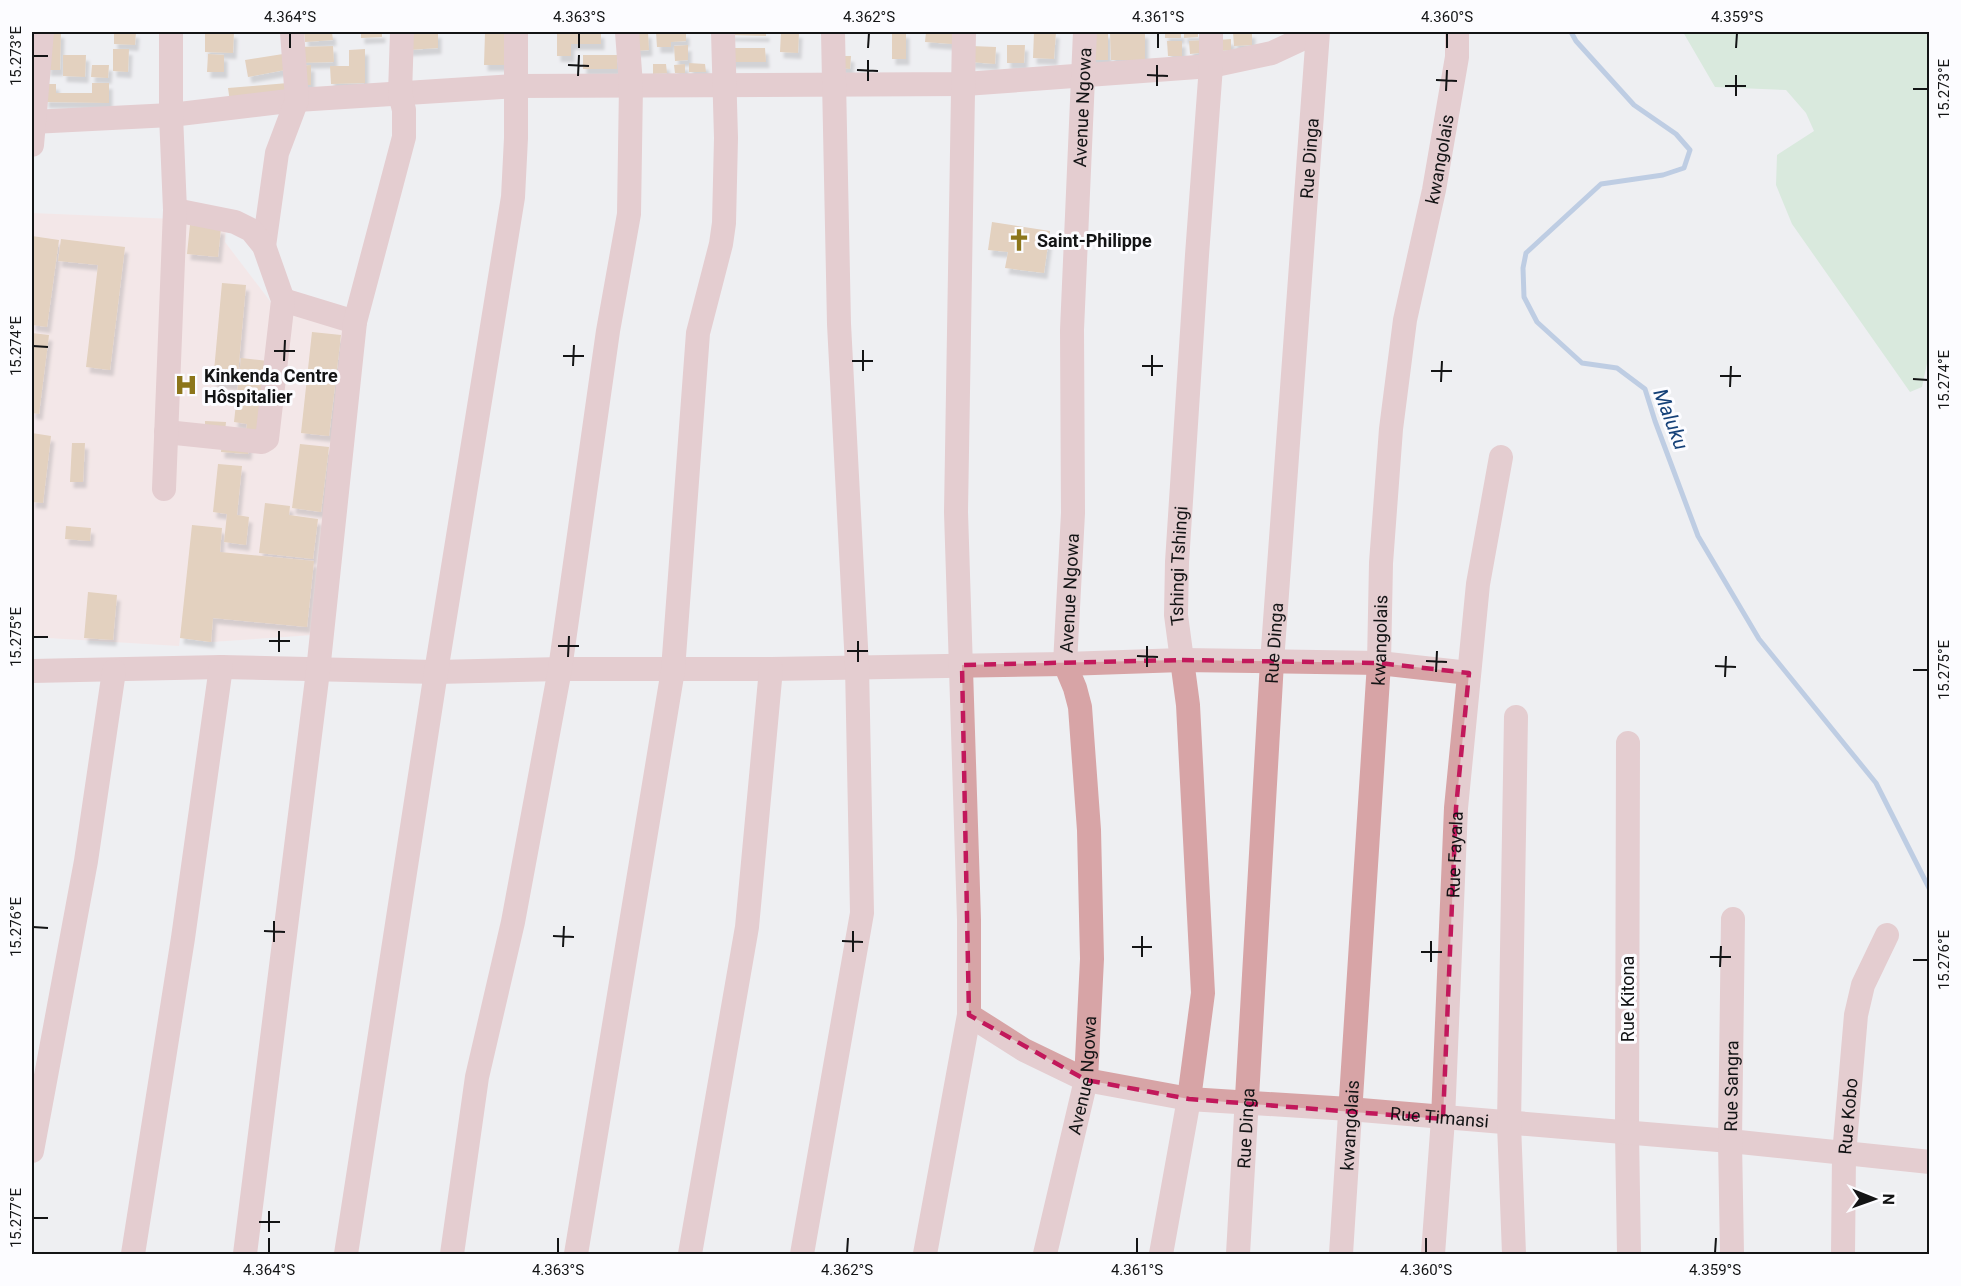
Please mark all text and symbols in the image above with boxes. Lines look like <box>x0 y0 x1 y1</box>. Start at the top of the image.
text: 4.364°S <box>264 8 316 26</box>
text: 4.363°S <box>553 8 605 26</box>
text: 4.362°S <box>843 8 895 26</box>
text: 4.361°S <box>1132 8 1184 26</box>
text: 4.360°S <box>1421 8 1473 26</box>
text: 4.359°S <box>1711 8 1763 26</box>
text: 15.273°E <box>7 25 25 86</box>
street label: Avenue Ngowa <box>1069 47 1095 168</box>
text: 15.273°E <box>1935 58 1953 119</box>
street label: kwangolais <box>1421 113 1457 206</box>
street label: Rue Dinga <box>1295 117 1322 200</box>
church icon: Saint-Philippe <box>1006 227 1032 253</box>
place label: Saint-Philippe <box>1037 230 1152 251</box>
text: 15.274°E <box>7 315 25 376</box>
text: 15.274°E <box>1935 349 1953 410</box>
place label: Kinkenda Centre Hôspitalier <box>204 365 338 407</box>
hospital icon: Kinkenda Centre Hôspitalier <box>173 372 199 398</box>
water label: Maluku <box>1648 385 1694 453</box>
street label: Tshingi Tshingi <box>1165 505 1191 627</box>
street label: Avenue Ngowa <box>1055 533 1082 653</box>
street label: kwangolais <box>1367 595 1391 686</box>
street label: Rue Dinga <box>1260 602 1287 684</box>
text: 15.275°E <box>7 606 25 667</box>
text: 15.275°E <box>1935 639 1953 700</box>
street label: Rue Fayala <box>1442 811 1466 898</box>
text: 15.276°E <box>7 896 25 957</box>
text: 15.276°E <box>1935 929 1953 990</box>
street label: Rue Kitona <box>1617 956 1638 1042</box>
street label: Avenue Ngowa <box>1063 1015 1100 1137</box>
street label: Rue Sangra <box>1720 1040 1742 1132</box>
street label: Rue Kobo <box>1834 1077 1861 1155</box>
street label: kwangolais <box>1336 1079 1363 1171</box>
street label: Rue Dinga <box>1232 1087 1258 1169</box>
street label: Rue Timansi <box>1389 1102 1490 1131</box>
north arrow <box>1844 1169 1904 1229</box>
text: 15.277°E <box>7 1187 25 1248</box>
text: N <box>1879 1193 1898 1205</box>
text: 4.364°S <box>243 1261 295 1279</box>
text: 4.363°S <box>532 1261 584 1279</box>
text: 4.362°S <box>821 1261 873 1279</box>
text: 4.361°S <box>1111 1261 1163 1279</box>
text: 4.360°S <box>1400 1261 1452 1279</box>
text: 4.359°S <box>1689 1261 1741 1279</box>

